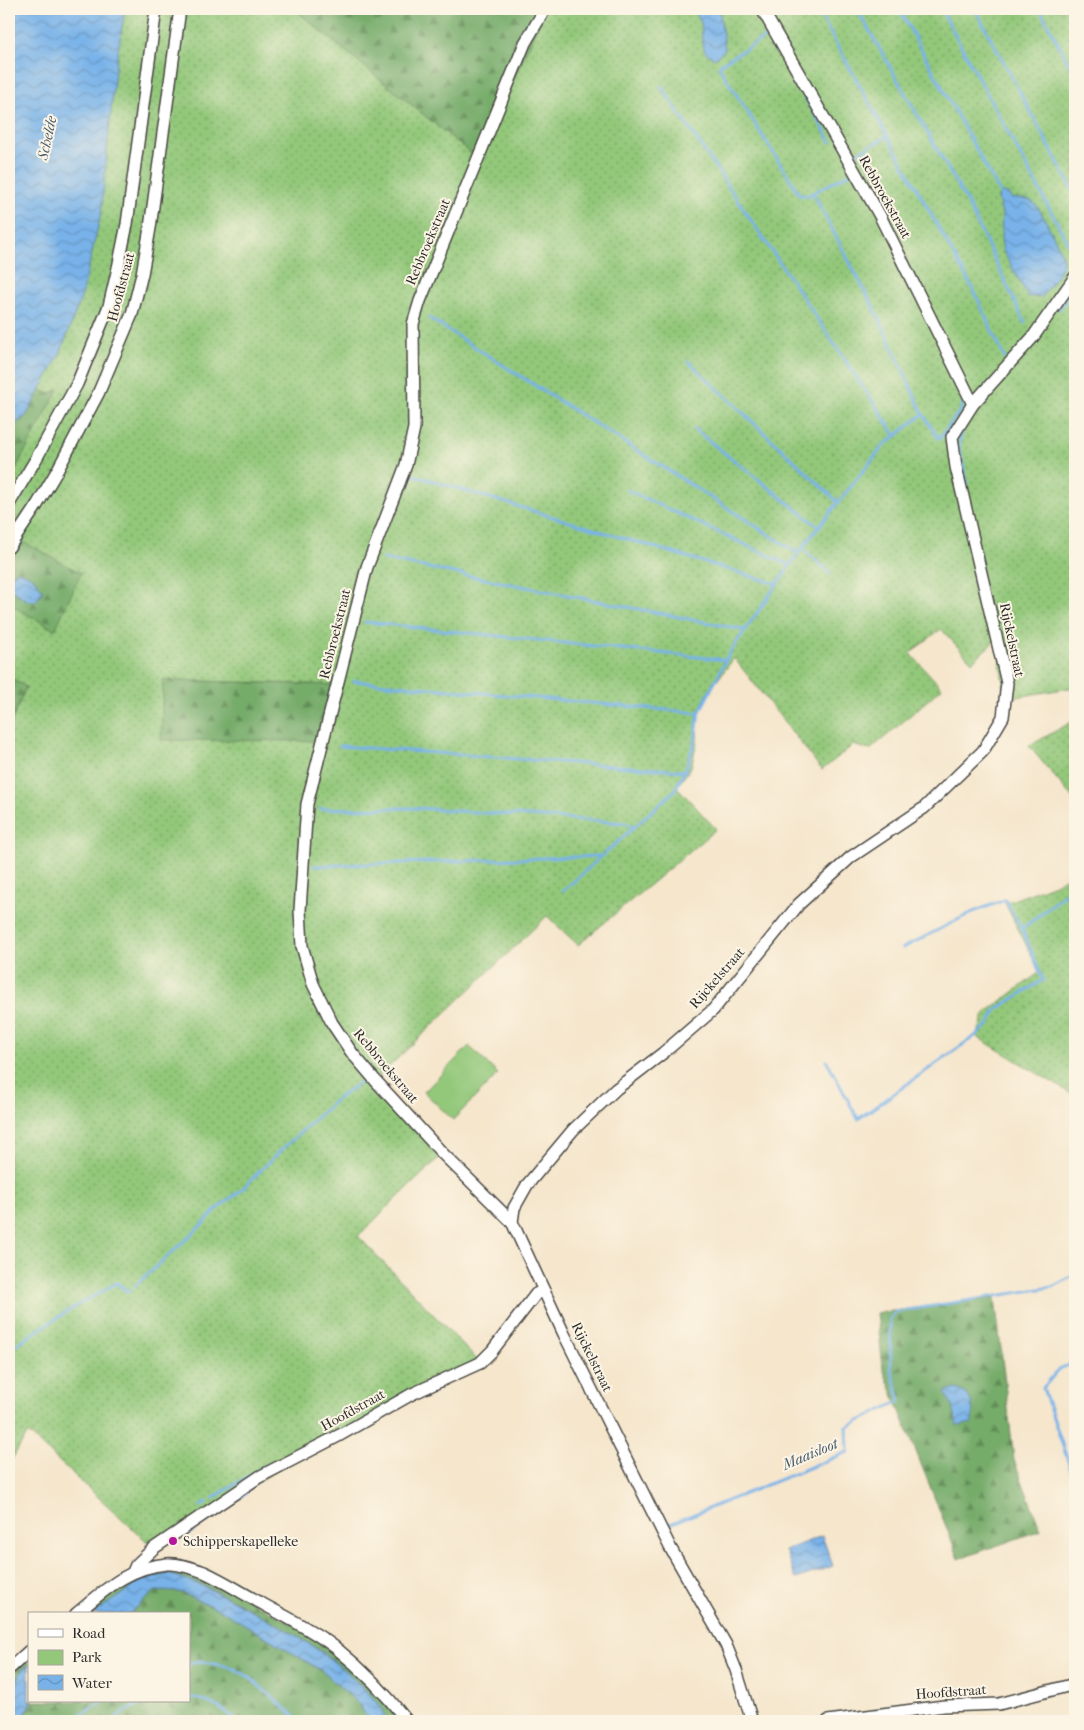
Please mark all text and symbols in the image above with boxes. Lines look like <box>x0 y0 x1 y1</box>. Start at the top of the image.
water label: Schelde <box>33 114 61 162</box>
street label: Rebbroekstraat <box>855 152 915 242</box>
street label: Rebbroekstraat <box>402 196 454 288</box>
street label: Hoofdstraat <box>104 250 138 324</box>
street label: Rebbroekstraat <box>316 587 354 681</box>
street label: Rijckelstraat <box>996 601 1028 679</box>
street label: Rijckelstraat <box>686 944 748 1012</box>
street label: Rebbroekstraat <box>350 1025 422 1107</box>
street label: Rijckelstraat <box>568 1319 616 1395</box>
street label: Hoofdstraat <box>318 1385 388 1435</box>
water label: Maaisloot <box>779 1434 842 1474</box>
place label: Schipperskapelleke <box>183 1533 298 1550</box>
marker: Schipperskapelleke <box>167 1535 179 1547</box>
legend <box>28 1612 190 1702</box>
text: Road <box>72 1624 106 1642</box>
text: Park <box>72 1648 102 1666</box>
text: Water <box>71 1674 112 1692</box>
street label: Hoofdstraat <box>915 1681 987 1703</box>

